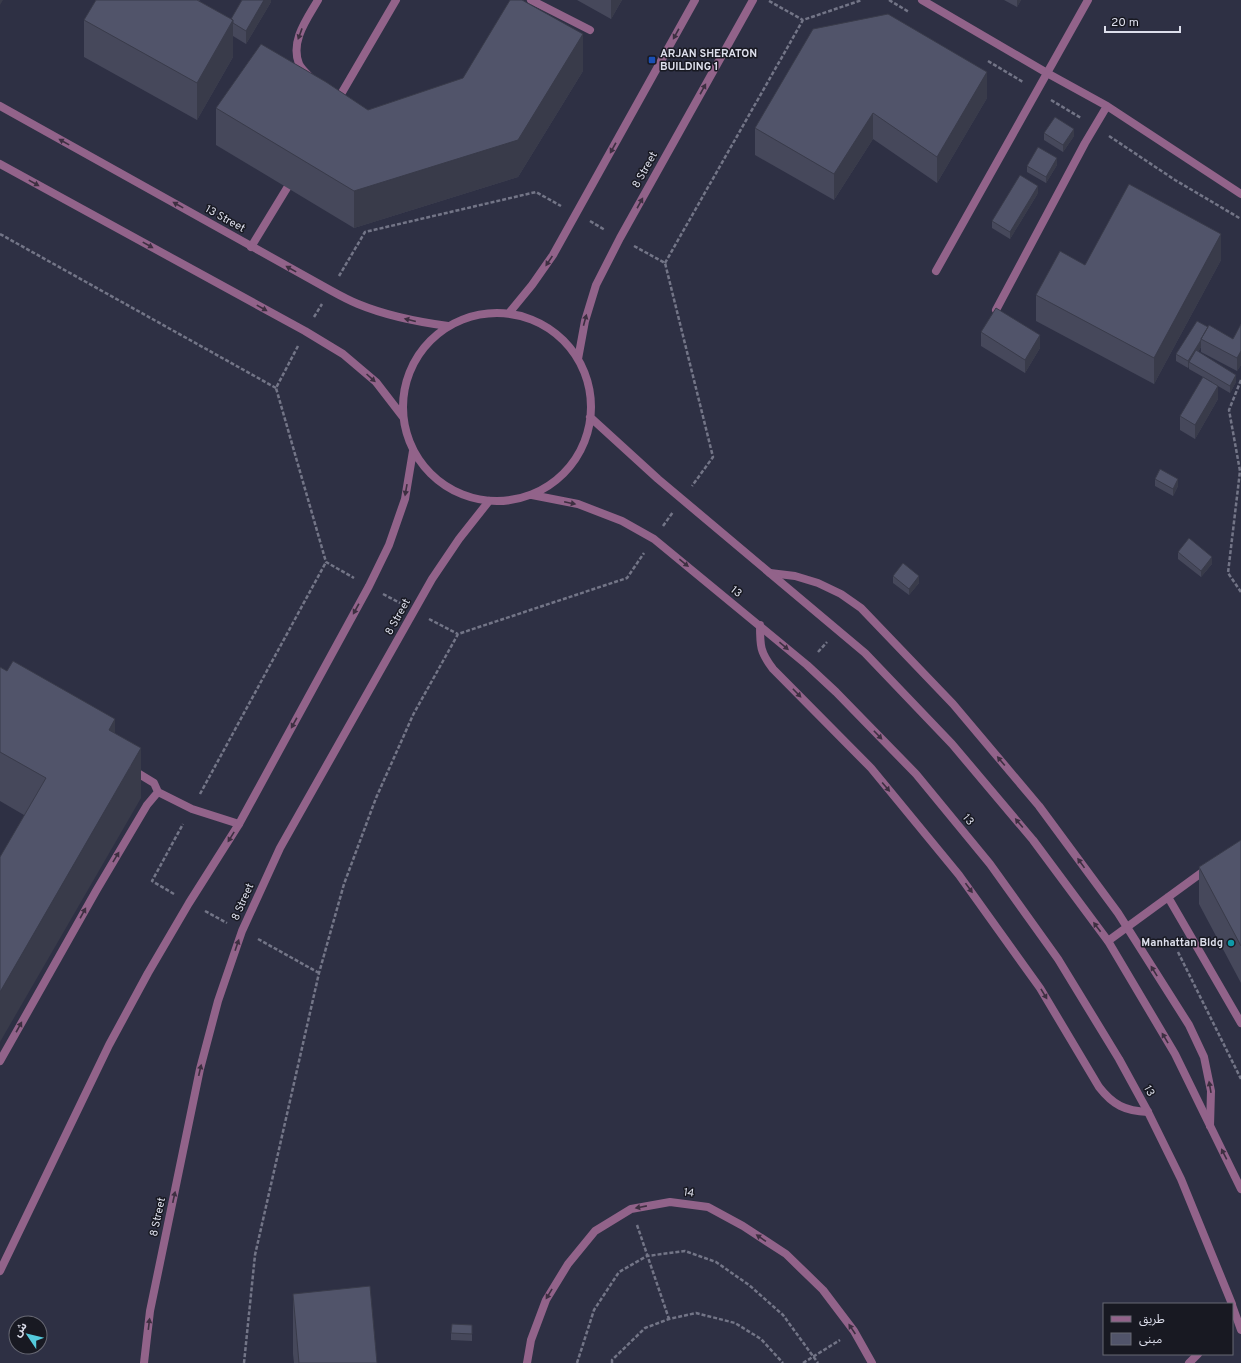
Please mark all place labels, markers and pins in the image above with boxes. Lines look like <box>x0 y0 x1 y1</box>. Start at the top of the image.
place label: ARJAN SHERATON BUILDING 1 <box>660 47 757 74</box>
marker: ARJAN SHERATON BUILDING 1 <box>647 55 657 65</box>
place label: Manhattan Bldg <box>1141 936 1223 950</box>
marker: Manhattan Bldg <box>1226 938 1236 948</box>

